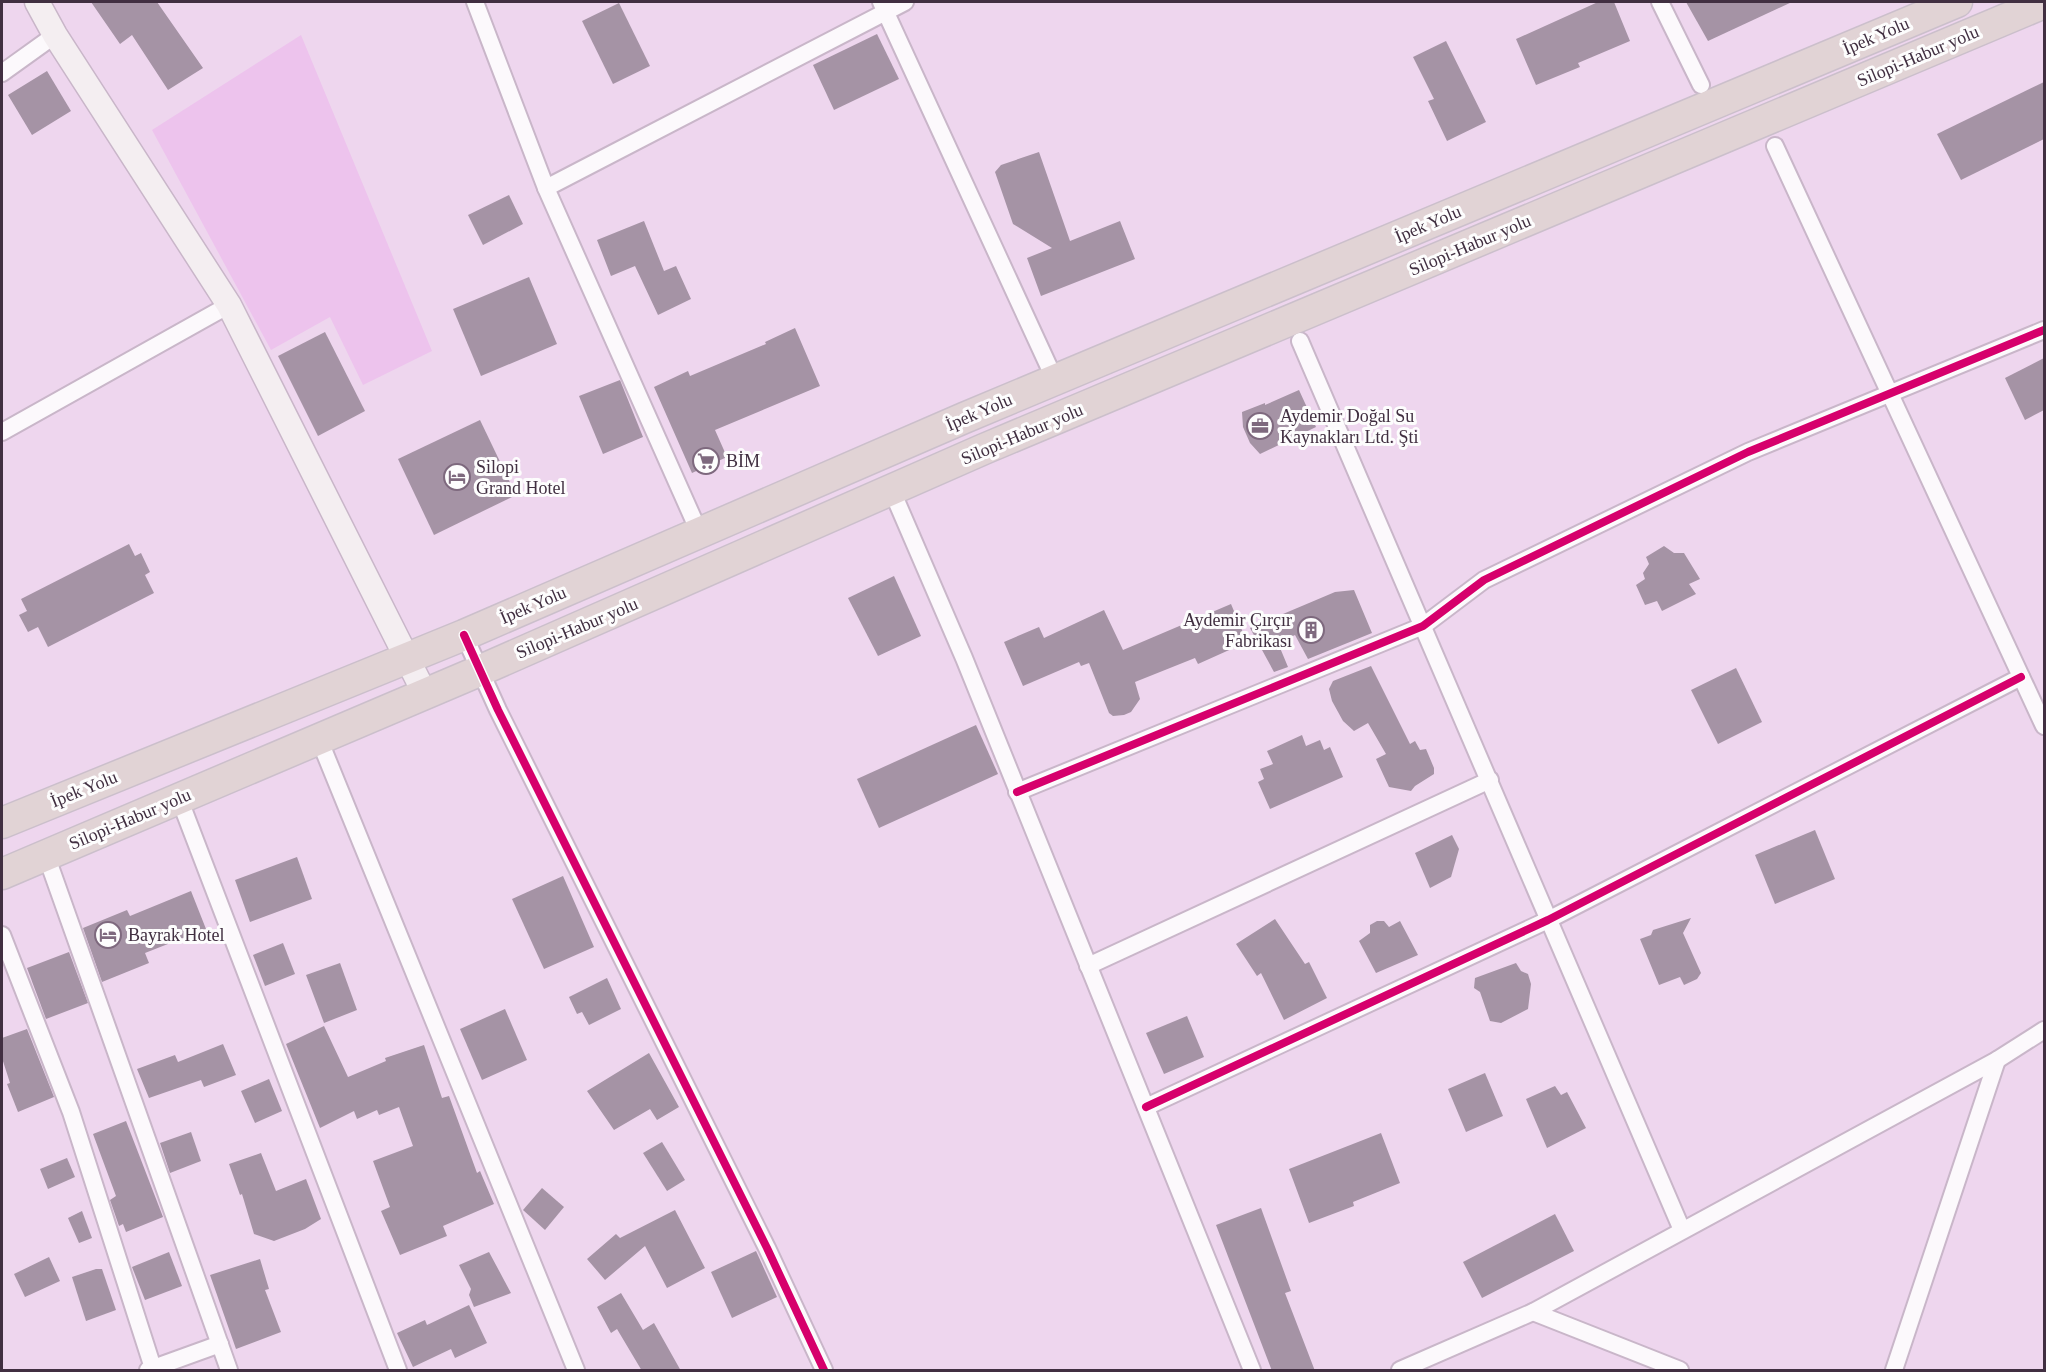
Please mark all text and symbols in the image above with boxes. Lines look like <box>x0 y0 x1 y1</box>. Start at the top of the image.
street label: İpek Yolu <box>1840 13 1912 59</box>
street label: Silopi-Habur yolu <box>1854 21 1982 91</box>
street label: İpek Yolu <box>1392 201 1464 247</box>
street label: Silopi-Habur yolu <box>1406 210 1534 280</box>
street label: İpek Yolu <box>943 389 1015 435</box>
street label: Silopi-Habur yolu <box>958 399 1086 469</box>
place label: Aydemir Doğal Su Kaynakları Ltd. Şti <box>1280 406 1418 447</box>
office icon: Aydemir Doğal Su Kaynakları Ltd. Şti <box>1245 411 1275 441</box>
supermarket icon: BİM <box>691 446 721 476</box>
place label: BİM <box>726 451 760 471</box>
place label: Silopi Grand Hotel <box>476 457 565 498</box>
hotel icon: Silopi Grand Hotel <box>442 462 472 492</box>
street label: İpek Yolu <box>497 582 569 628</box>
street label: Silopi-Habur yolu <box>513 593 641 663</box>
place label: Aydemir Çırçır Fabrikası <box>1183 610 1292 651</box>
building icon: Aydemir Çırçır Fabrikası <box>1296 615 1326 645</box>
street label: İpek Yolu <box>48 767 120 811</box>
street label: Silopi-Habur yolu <box>66 784 194 854</box>
hotel icon: Bayrak Hotel <box>93 920 123 950</box>
place label: Bayrak Hotel <box>128 925 224 945</box>

